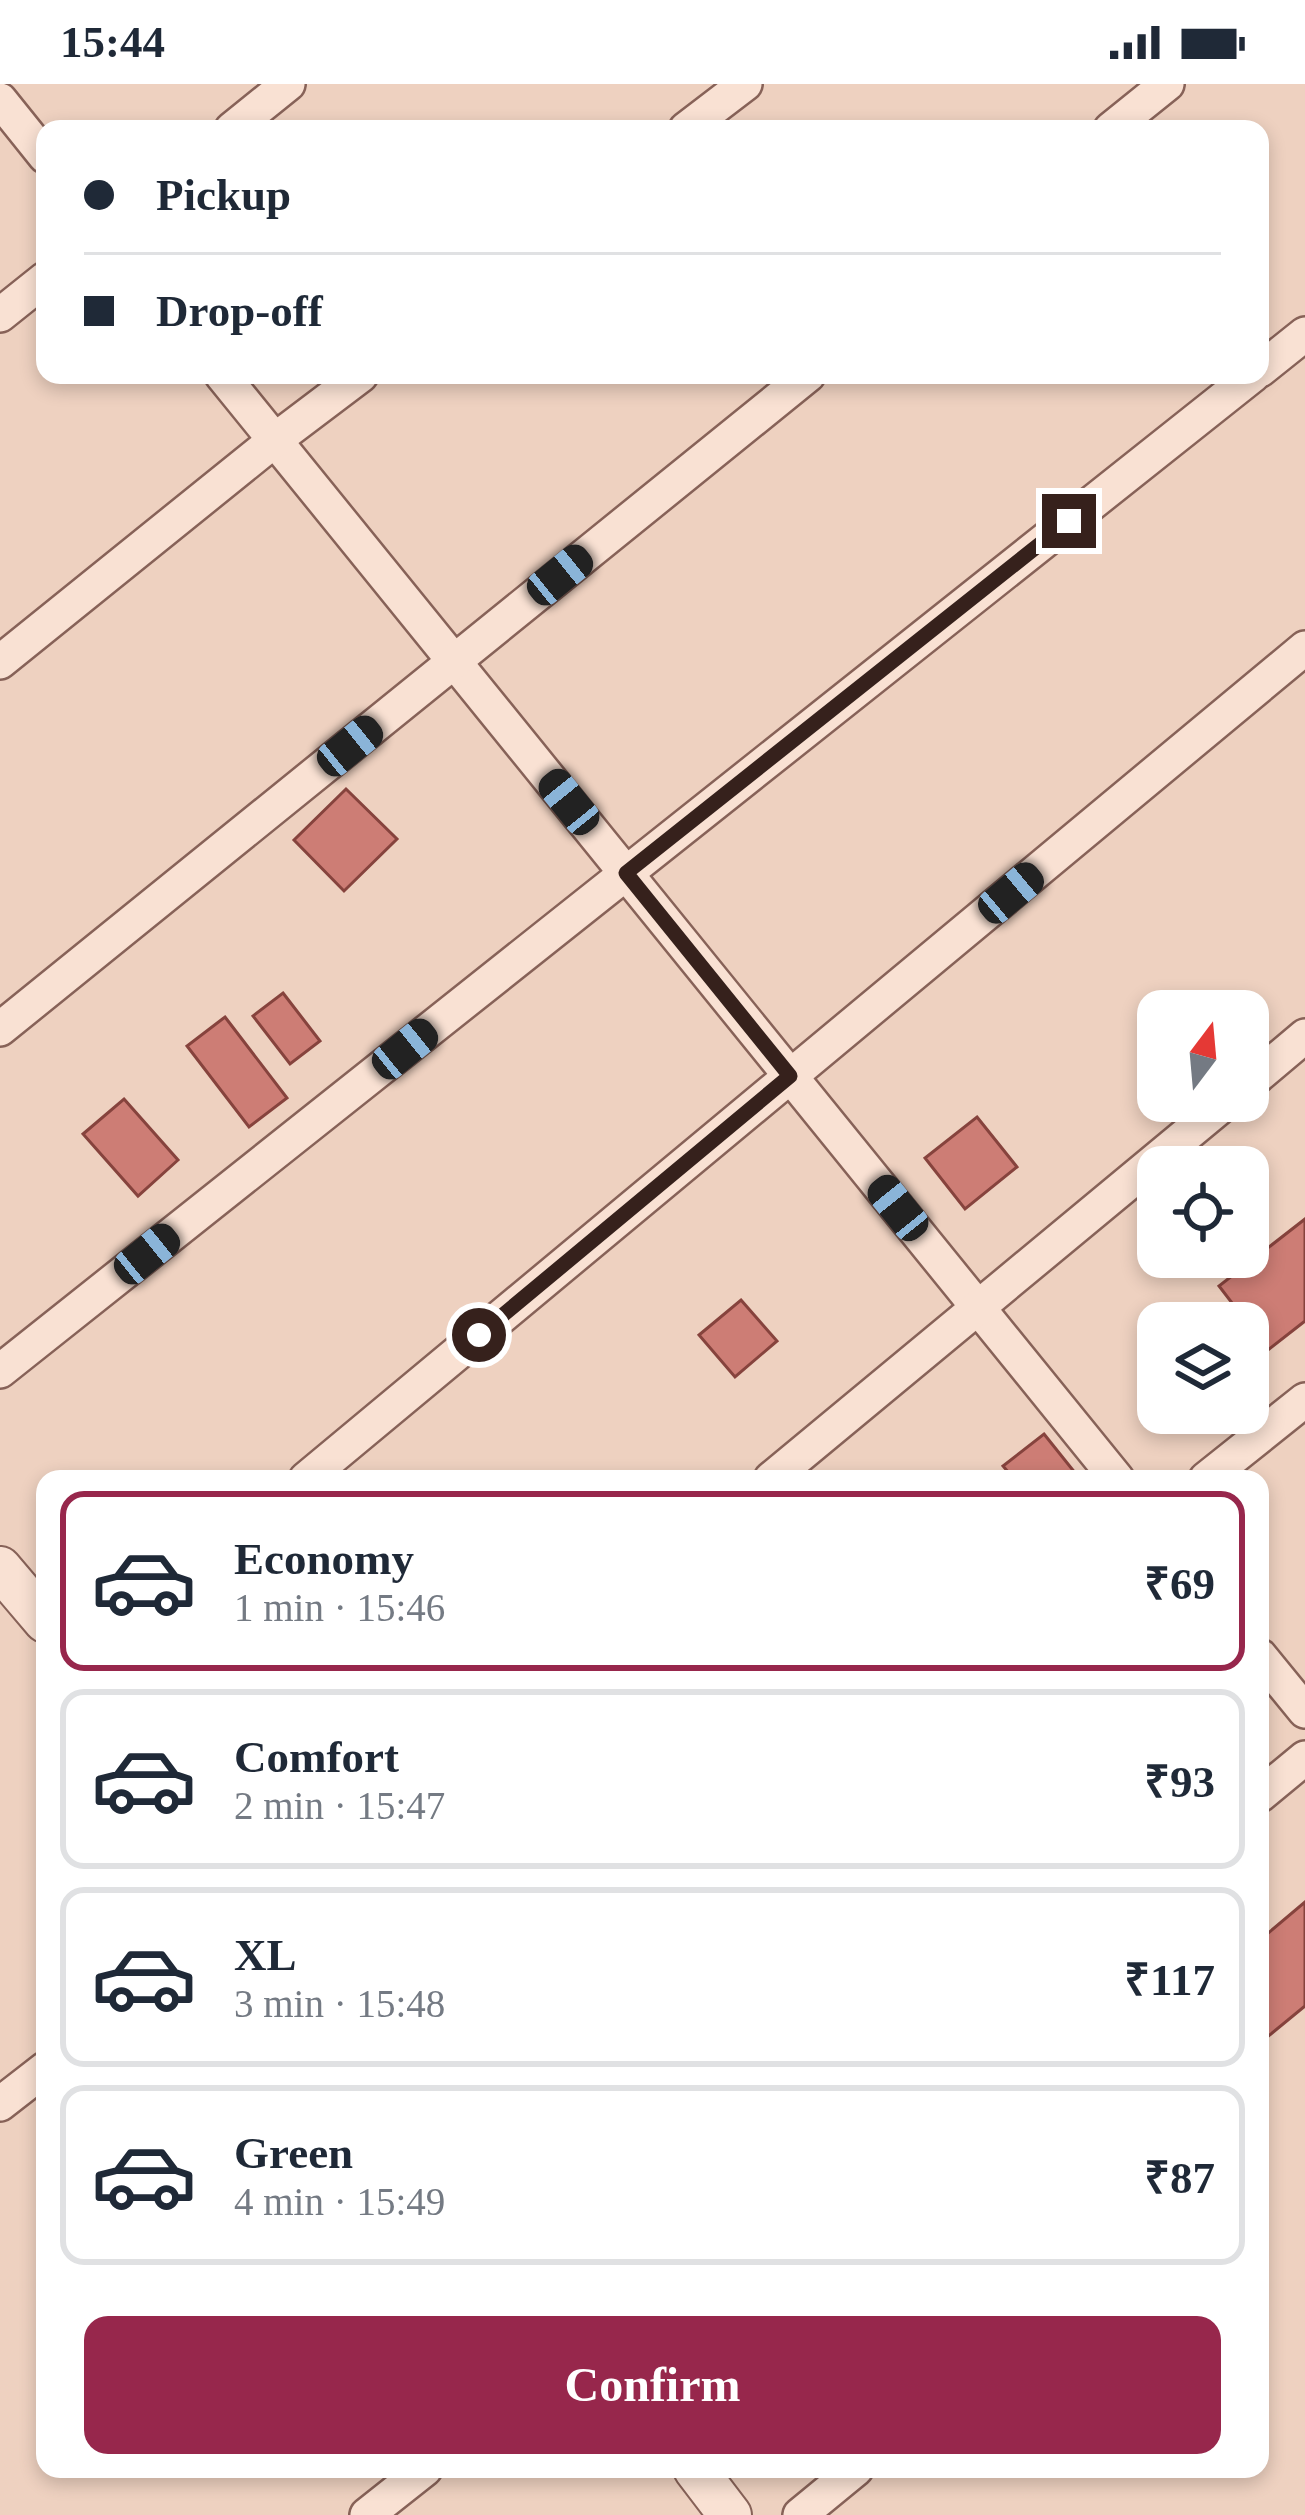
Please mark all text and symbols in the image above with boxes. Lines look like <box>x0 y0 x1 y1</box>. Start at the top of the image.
text: 15:44 <box>60 17 165 67</box>
text: Pickup <box>156 170 291 220</box>
text: Drop-off <box>156 286 323 336</box>
route end <box>1042 494 1096 548</box>
car <box>521 538 599 612</box>
car <box>311 709 389 783</box>
car <box>532 763 606 841</box>
car <box>972 856 1050 930</box>
north arrow <box>1137 990 1269 1122</box>
map controls <box>1137 990 1269 1434</box>
car <box>366 1012 444 1086</box>
button: locate <box>1137 1146 1269 1278</box>
car <box>861 1169 935 1247</box>
car <box>108 1217 186 1291</box>
button: layers <box>1137 1302 1269 1434</box>
route start <box>452 1308 506 1362</box>
icon: car <box>90 1527 198 1635</box>
text: Economy <box>234 1534 414 1584</box>
text: ₹69 <box>1144 1559 1215 1609</box>
text: 1 min · 15:46 <box>234 1586 445 1629</box>
icon: car <box>90 1725 198 1833</box>
text: Comfort <box>234 1732 399 1782</box>
text: ₹93 <box>1144 1757 1215 1807</box>
text: 2 min · 15:47 <box>234 1784 445 1827</box>
icon: car <box>90 1923 198 2031</box>
text: XL <box>234 1930 297 1980</box>
text: ₹117 <box>1124 1955 1215 2005</box>
text: 3 min · 15:48 <box>234 1982 445 2025</box>
icon: car <box>90 2121 198 2229</box>
text: Green <box>234 2128 353 2178</box>
text: ₹87 <box>1144 2153 1215 2203</box>
text: 4 min · 15:49 <box>234 2180 445 2223</box>
button: Confirm <box>84 2316 1221 2454</box>

